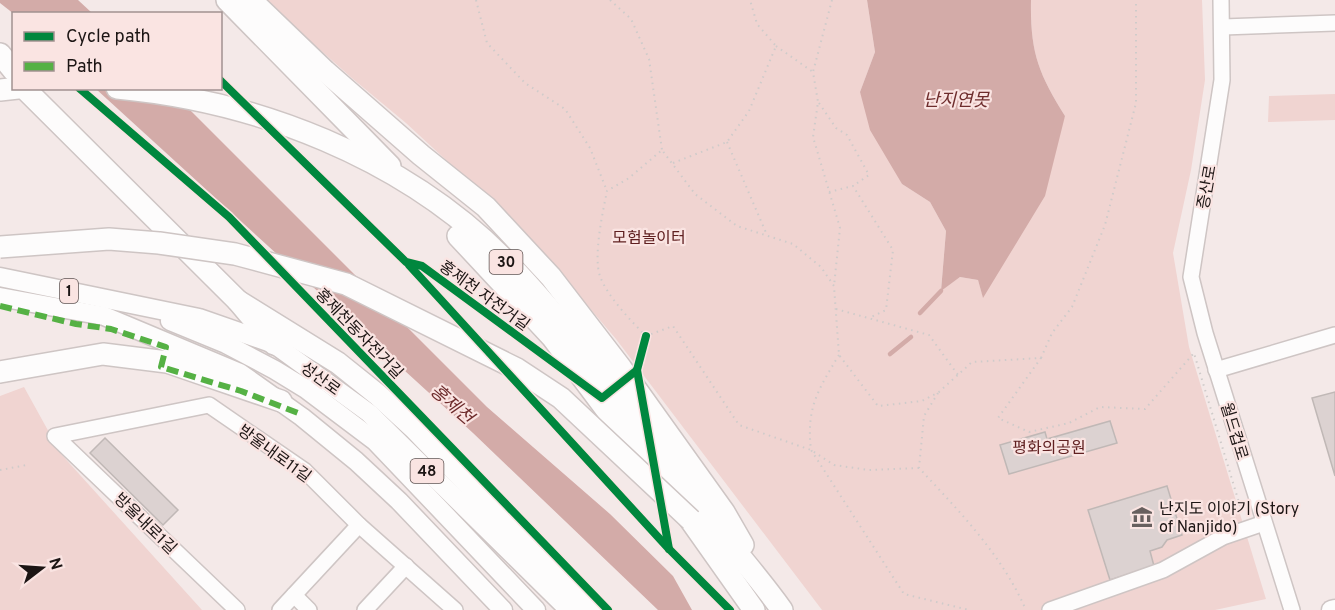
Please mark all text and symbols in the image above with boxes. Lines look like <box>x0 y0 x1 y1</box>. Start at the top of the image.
legend <box>12 12 222 90</box>
text: Cycle path <box>66 26 151 49</box>
text: Path <box>66 56 103 79</box>
water label: 난지연못 <box>923 90 991 113</box>
street label: 증산로 <box>1194 164 1222 211</box>
park label: 모험놀이터 <box>612 229 686 249</box>
road number: 30 <box>490 250 522 274</box>
street label: 홍제천 자전거길 <box>435 257 533 336</box>
road number: 1 <box>60 279 78 303</box>
street label: 홍제천동자전거길 <box>310 285 407 384</box>
street label: 성산로 <box>296 359 344 401</box>
water label: 홍제천 <box>425 380 479 432</box>
street label: 월드컵로 <box>1215 401 1251 463</box>
street label: 방울내로11길 <box>233 421 314 488</box>
park label: 평화의공원 <box>1012 439 1086 459</box>
road number: 48 <box>410 459 444 483</box>
street label: 방울내로1길 <box>109 490 180 559</box>
place label: 난지도 이야기 (Story of Nanjido) <box>1159 500 1299 538</box>
museum icon: 난지도 이야기 (Story of Nanjido) <box>1130 505 1154 529</box>
north arrow <box>12 538 72 598</box>
text: N <box>43 556 66 573</box>

